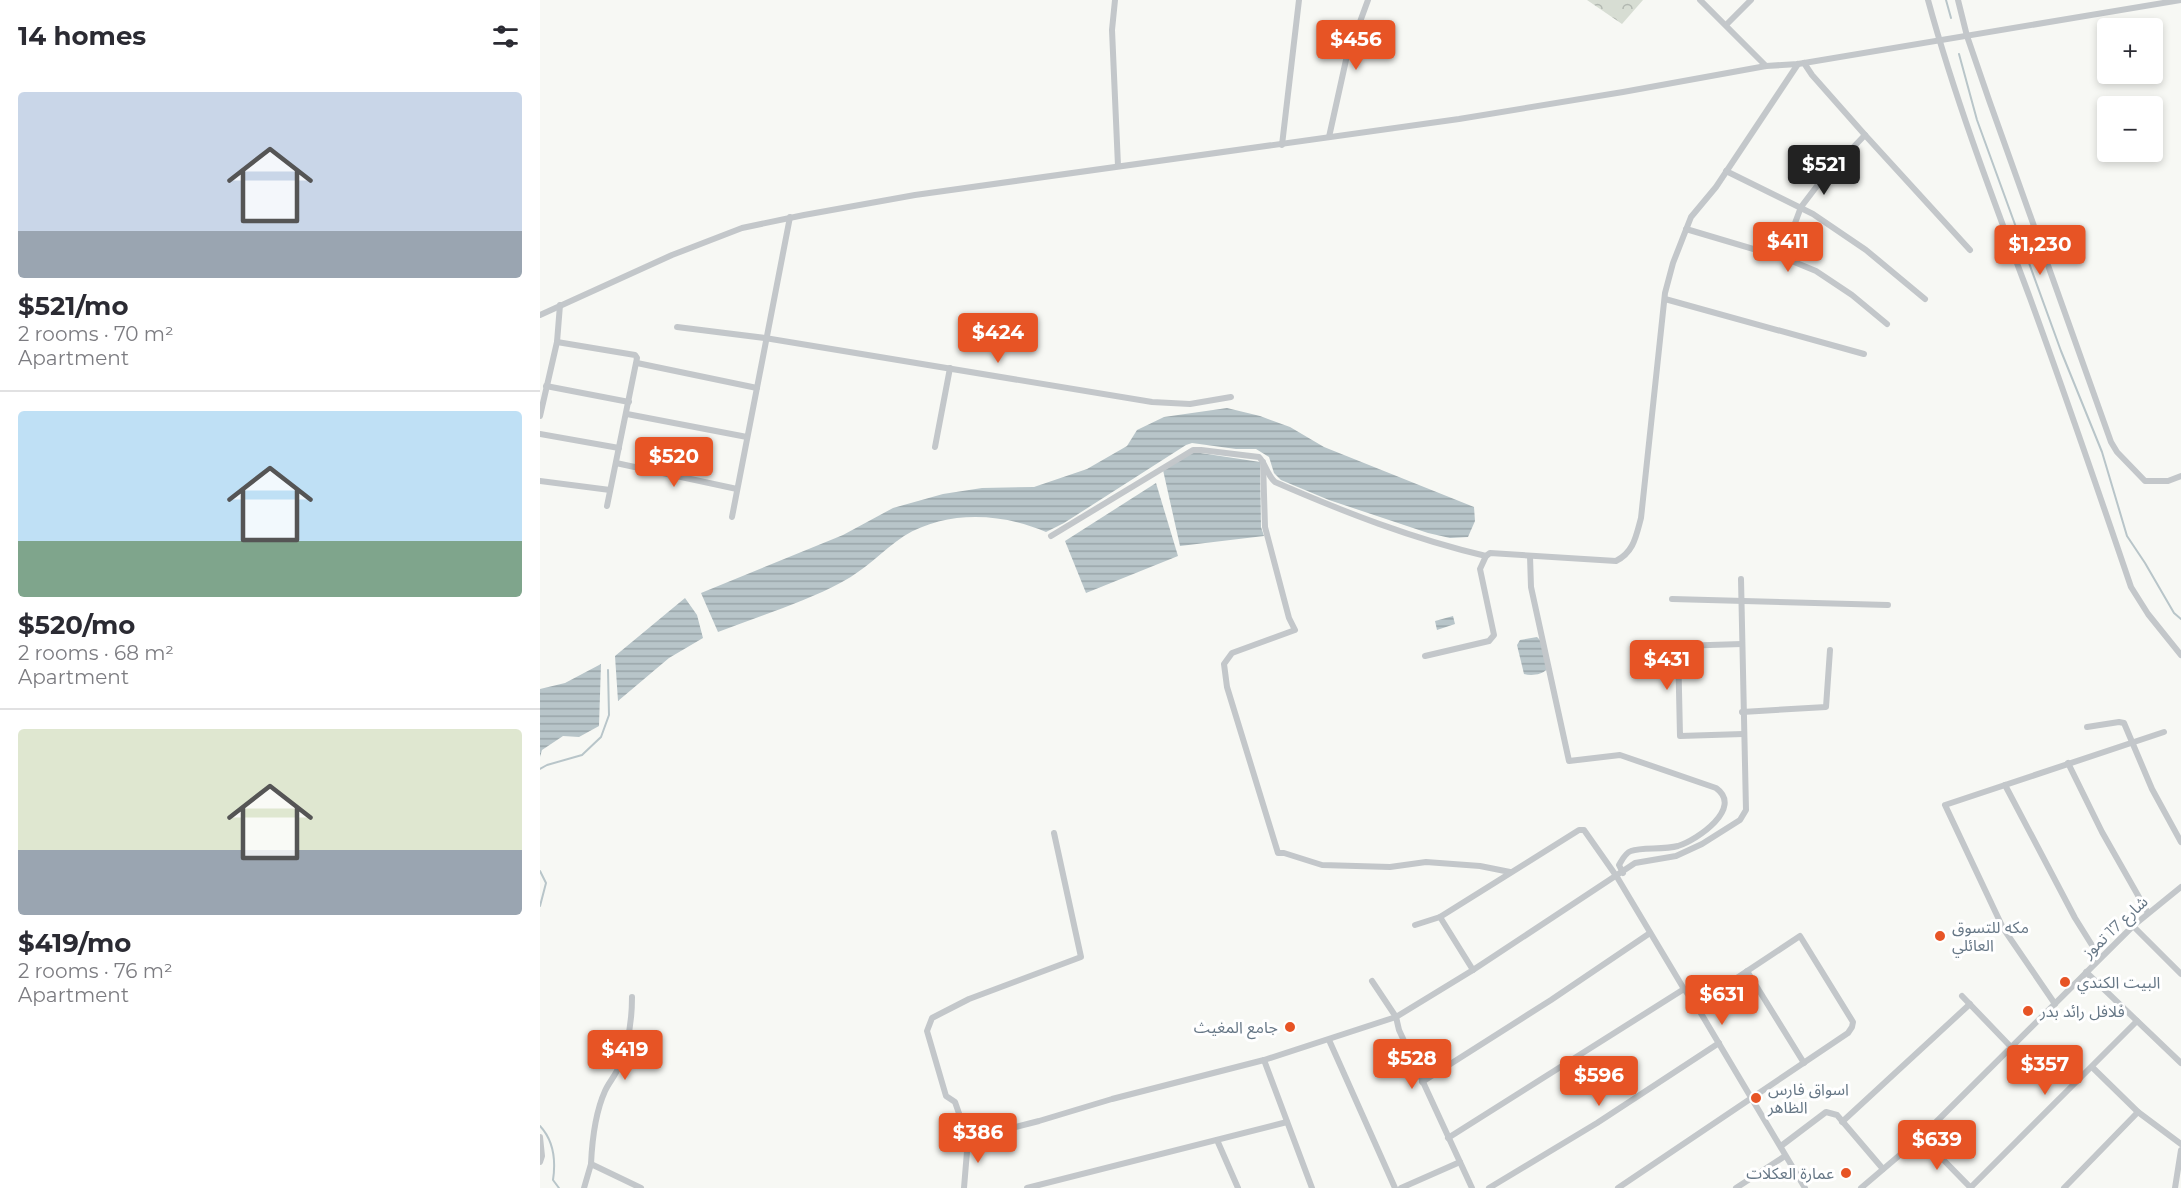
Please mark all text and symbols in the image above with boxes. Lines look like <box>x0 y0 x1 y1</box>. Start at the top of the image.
map controls <box>2097 18 2163 162</box>
button: + <box>2097 18 2163 84</box>
text: 14 homes <box>18 20 146 52</box>
icon: filters <box>489 20 522 53</box>
pin: $456 <box>1320 20 1392 71</box>
text: $456 <box>1330 27 1382 51</box>
button: − <box>2097 96 2163 162</box>
icon: home <box>216 131 324 239</box>
pin: $521 <box>1788 145 1860 196</box>
text: $521 <box>1802 152 1846 176</box>
pin: $411 <box>1752 222 1824 273</box>
pin: $1,230 <box>1991 225 2089 276</box>
text: $411 <box>1767 229 1809 253</box>
text: $1,230 <box>2008 232 2072 256</box>
text: $521/mo <box>18 290 128 322</box>
pin: $424 <box>962 313 1034 364</box>
text: $424 <box>972 320 1024 344</box>
text: 2 rooms · 70 m² <box>18 322 174 346</box>
text: Apartment <box>18 346 129 370</box>
pin: $520 <box>638 437 710 488</box>
text: $520 <box>649 444 699 468</box>
icon: home <box>216 450 324 558</box>
text: $520/mo <box>18 609 135 641</box>
pin: $431 <box>1631 640 1703 691</box>
text: 2 rooms · 68 m² <box>18 641 174 665</box>
text: $431 <box>1644 647 1690 671</box>
text: Apartment <box>18 665 129 689</box>
icon: home <box>216 768 324 876</box>
street label: شارع 17 تموز <box>2078 892 2154 965</box>
place label: مكه للتسوق العائلي <box>1952 918 2029 957</box>
text: $419/mo <box>18 927 131 959</box>
marker: مكه للتسوق العائلي <box>1933 929 1947 943</box>
text: 2 rooms · 76 m² <box>18 959 173 983</box>
place label: البيت الكندي <box>2077 973 2160 994</box>
pin: $631 <box>1686 975 1758 1026</box>
marker: البيت الكندي <box>2058 975 2072 989</box>
text: $631 <box>1699 982 1745 1006</box>
text: Apartment <box>18 983 129 1007</box>
place label: فلافل رائد بدر <box>2039 1002 2125 1021</box>
marker: فلافل رائد بدر <box>2021 1004 2035 1018</box>
place label: جامع المغيث <box>1194 1018 1278 1040</box>
marker: جامع المغيث <box>1283 1020 1297 1034</box>
pin: $419 <box>589 1030 661 1081</box>
text: $419 <box>602 1037 648 1061</box>
pin: $528 <box>1376 1039 1448 1090</box>
pin: $357 <box>2009 1045 2081 1096</box>
text: $528 <box>1387 1046 1437 1070</box>
text: $357 <box>2021 1052 2069 1076</box>
pin: $596 <box>1563 1056 1635 1107</box>
text: $596 <box>1574 1063 1624 1087</box>
place label: اسواق فارس الظاهر <box>1767 1080 1849 1117</box>
marker: اسواق فارس الظاهر <box>1749 1091 1763 1105</box>
pin: $386 <box>942 1113 1014 1164</box>
text: $386 <box>953 1120 1003 1144</box>
pin: $639 <box>1901 1120 1973 1171</box>
text: $639 <box>1912 1127 1962 1151</box>
place label: عمارة العكلات <box>1746 1164 1834 1183</box>
marker: عمارة العكلات <box>1839 1166 1853 1180</box>

